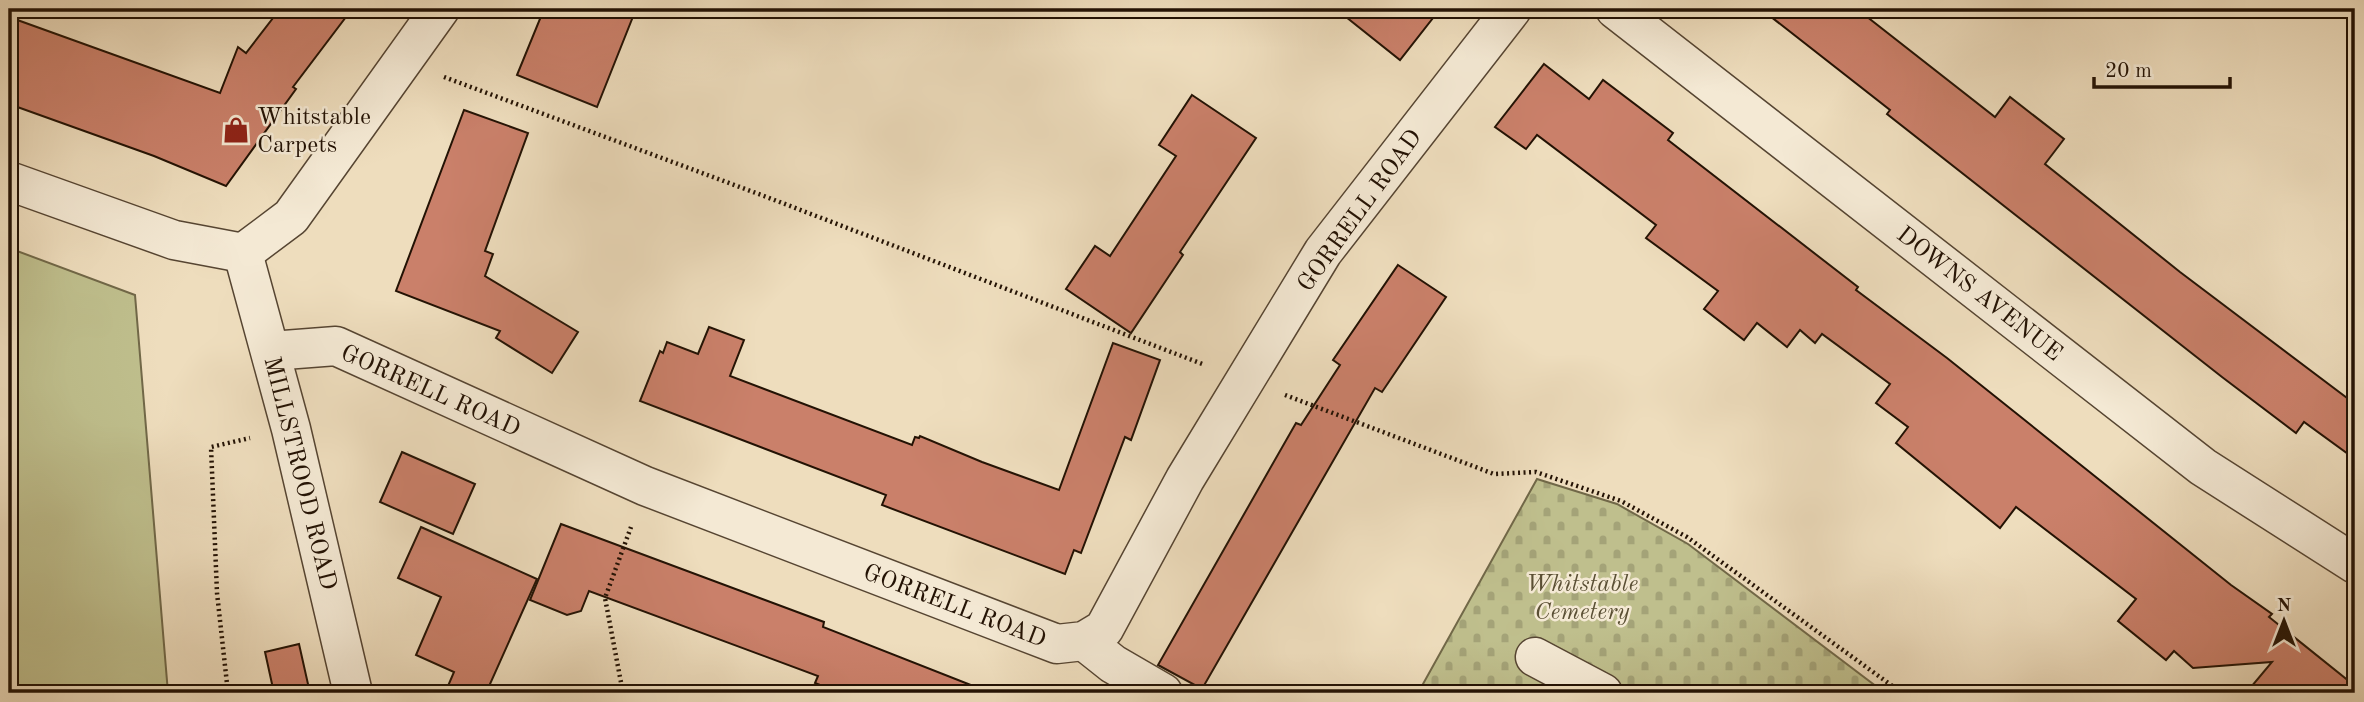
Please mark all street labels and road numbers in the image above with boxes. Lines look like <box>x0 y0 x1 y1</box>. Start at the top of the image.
street label: GORRELL ROAD <box>1294 126 1427 297</box>
street label: DOWNS AVENUE <box>1892 223 2066 366</box>
street label: GORRELL ROAD <box>337 342 523 442</box>
street label: MILLSTROOD ROAD <box>258 354 340 593</box>
street label: GORRELL ROAD <box>860 561 1049 653</box>

